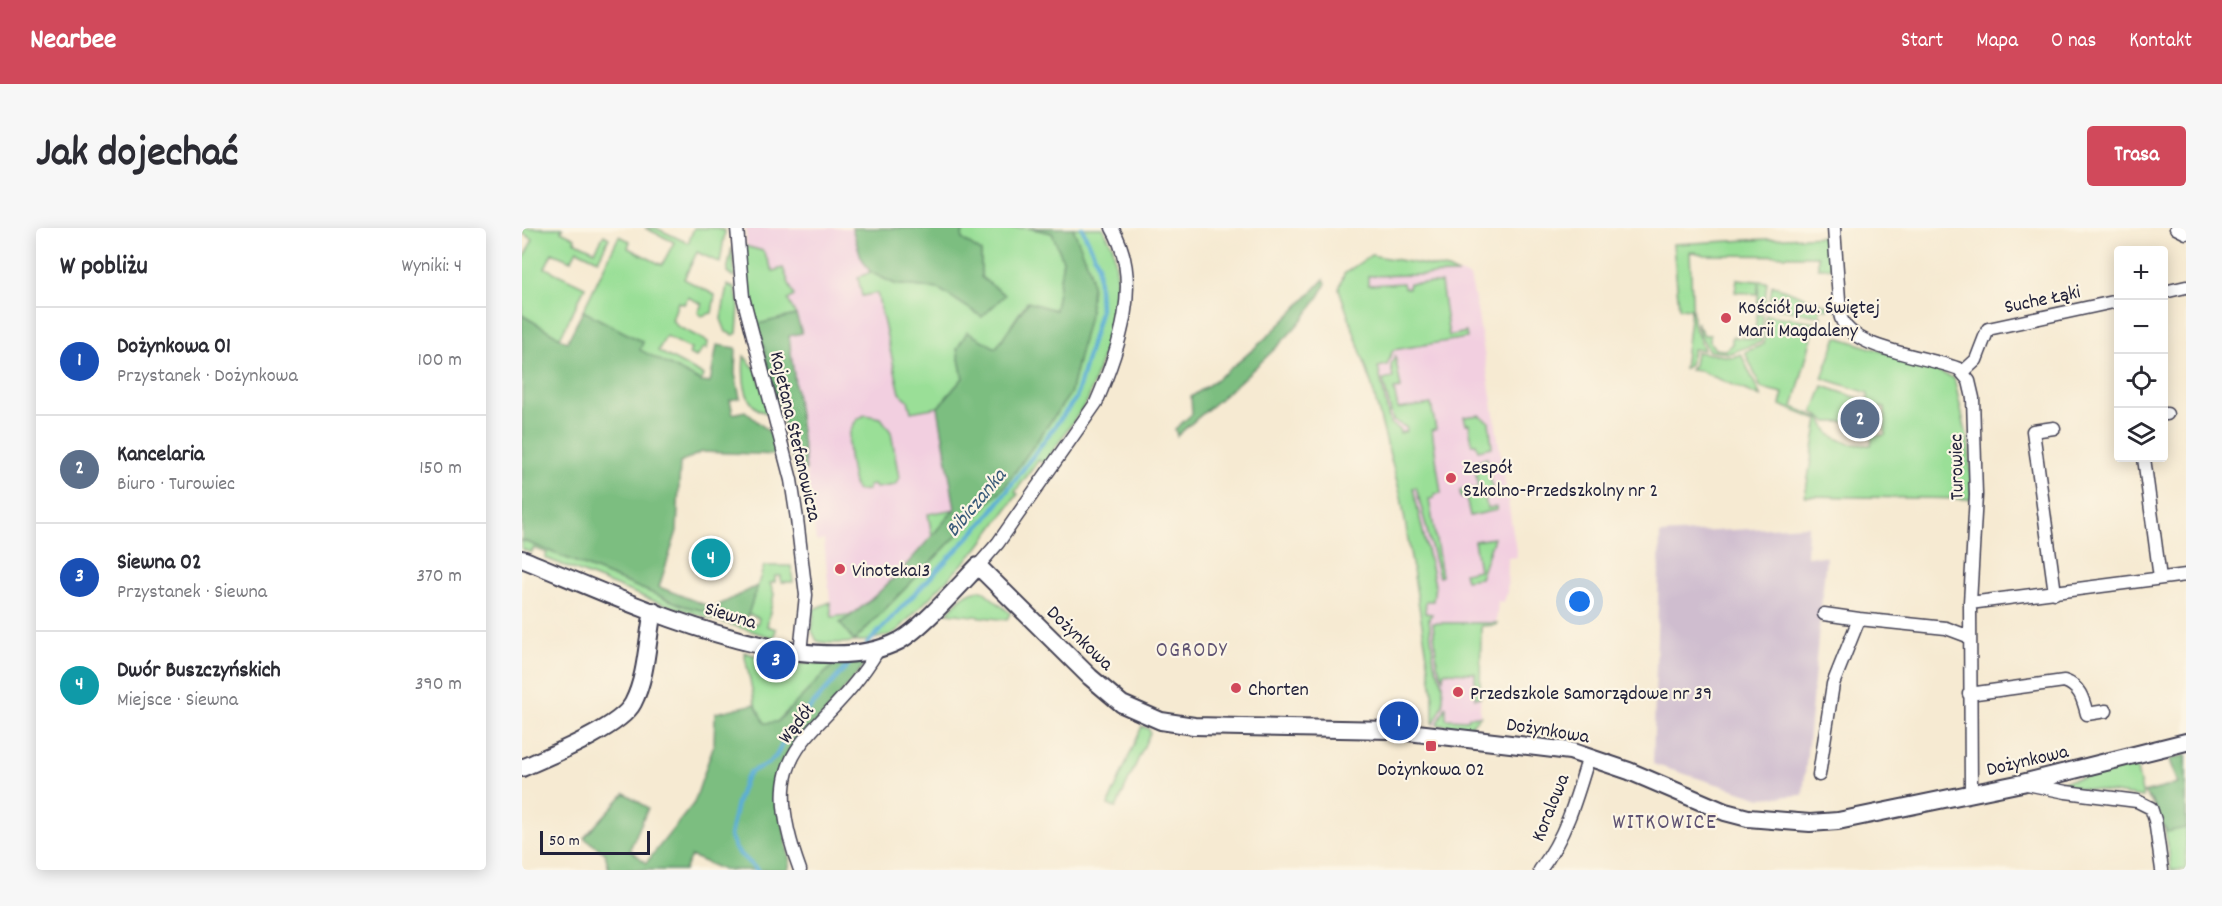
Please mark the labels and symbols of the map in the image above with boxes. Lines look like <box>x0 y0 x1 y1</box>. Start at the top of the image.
street label: Suche Łąki <box>2002 279 2084 323</box>
place label: Kościół pw. Świętej Marii Magdaleny <box>1738 295 1880 346</box>
marker: Kościół pw. Świętej Marii Magdaleny <box>1719 311 1733 325</box>
street label: Kajetana Stefanowicza <box>761 349 827 525</box>
pin: 2 <box>1840 396 1880 441</box>
street label: Turowiec <box>1943 434 1973 500</box>
place label: Zespół Szkolno-Przedszkolny nr 2 <box>1463 455 1658 506</box>
water label: Bibiczanka <box>940 462 1016 545</box>
marker: Zespół Szkolno-Przedszkolny nr 2 <box>1444 471 1458 485</box>
pin: 4 <box>692 536 730 580</box>
place label: Vinoteka13 <box>852 558 930 586</box>
marker: Vinoteka13 <box>833 562 847 576</box>
your location <box>1565 587 1594 616</box>
street label: Siewna <box>701 596 760 638</box>
street label: Dożynkowa <box>1039 600 1119 679</box>
district label: OGRODY <box>1156 637 1228 667</box>
pin: 3 <box>756 638 796 682</box>
place label: Chorten <box>1248 677 1309 705</box>
marker: Chorten <box>1229 681 1243 695</box>
place label: Przedszkole Samorządowe nr 39 <box>1470 681 1712 709</box>
marker: Przedszkole Samorządowe nr 39 <box>1451 685 1465 699</box>
pin: 1 <box>1380 698 1418 744</box>
street label: Wądół <box>773 699 822 751</box>
street label: Dożynkowa <box>1504 712 1592 752</box>
marker: Dożynkowa 02 <box>1424 739 1438 753</box>
street label: Dożynkowa <box>1984 739 2072 785</box>
place label: Dożynkowa 02 <box>1377 757 1485 785</box>
street label: Koralowa <box>1526 769 1578 846</box>
district label: WITKOWICE <box>1613 808 1717 839</box>
scale bar <box>540 828 650 856</box>

